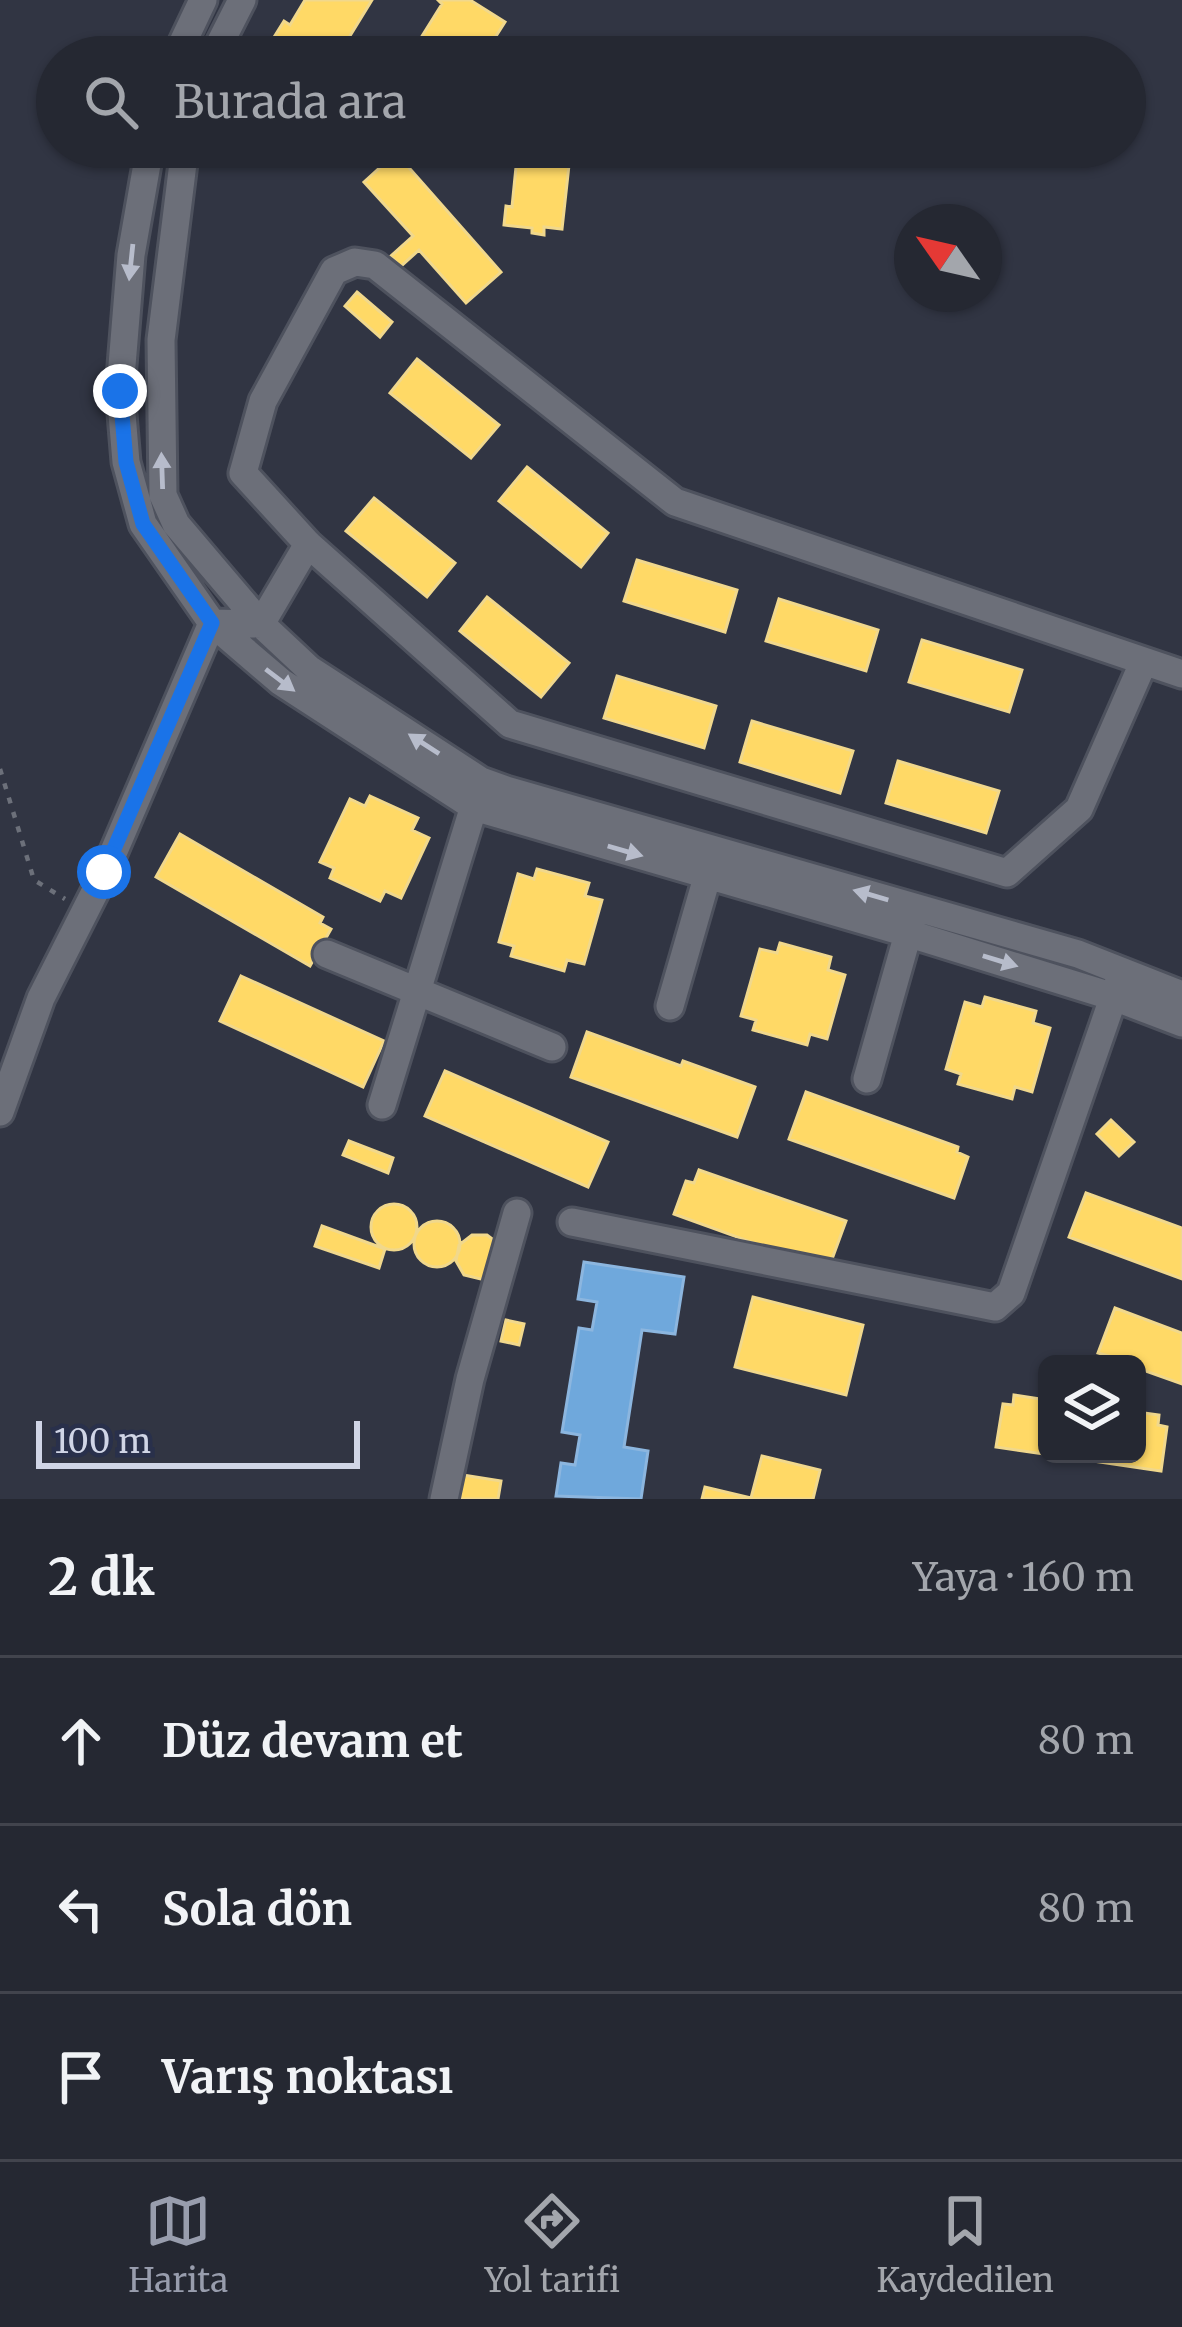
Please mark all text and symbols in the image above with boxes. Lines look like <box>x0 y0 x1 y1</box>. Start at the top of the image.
search box <box>36 36 1146 168</box>
icon: search <box>78 69 144 135</box>
text: Burada ara <box>174 74 406 130</box>
north arrow <box>894 204 1002 312</box>
one-way arrow <box>121 244 140 281</box>
route end <box>93 364 147 418</box>
one-way arrow <box>152 451 171 489</box>
one-way arrow <box>264 667 295 692</box>
one-way arrow <box>408 733 441 755</box>
one-way arrow <box>608 843 644 861</box>
route start <box>77 845 131 899</box>
one-way arrow <box>852 885 889 903</box>
one-way arrow <box>982 953 1018 971</box>
map controls <box>1038 1355 1146 1463</box>
button: layers <box>1038 1355 1146 1463</box>
scale bar <box>36 1415 360 1468</box>
text: 100 m <box>54 1421 151 1462</box>
text: 2 dk <box>48 1545 155 1609</box>
text: Yaya · 160 m <box>912 1553 1134 1602</box>
icon: ahead <box>48 1708 114 1774</box>
text: Düz devam et <box>162 1713 463 1769</box>
text: 80 m <box>1038 1716 1134 1765</box>
icon: left <box>48 1876 114 1942</box>
text: Sola dön <box>162 1881 352 1937</box>
text: 80 m <box>1038 1884 1134 1933</box>
icon: arrive <box>48 2044 114 2110</box>
text: Varış noktası <box>162 2049 453 2105</box>
tab: Harita <box>128 2188 228 2301</box>
tab: Yol tarifi <box>485 2188 620 2301</box>
tab: Kaydedilen <box>876 2188 1054 2301</box>

